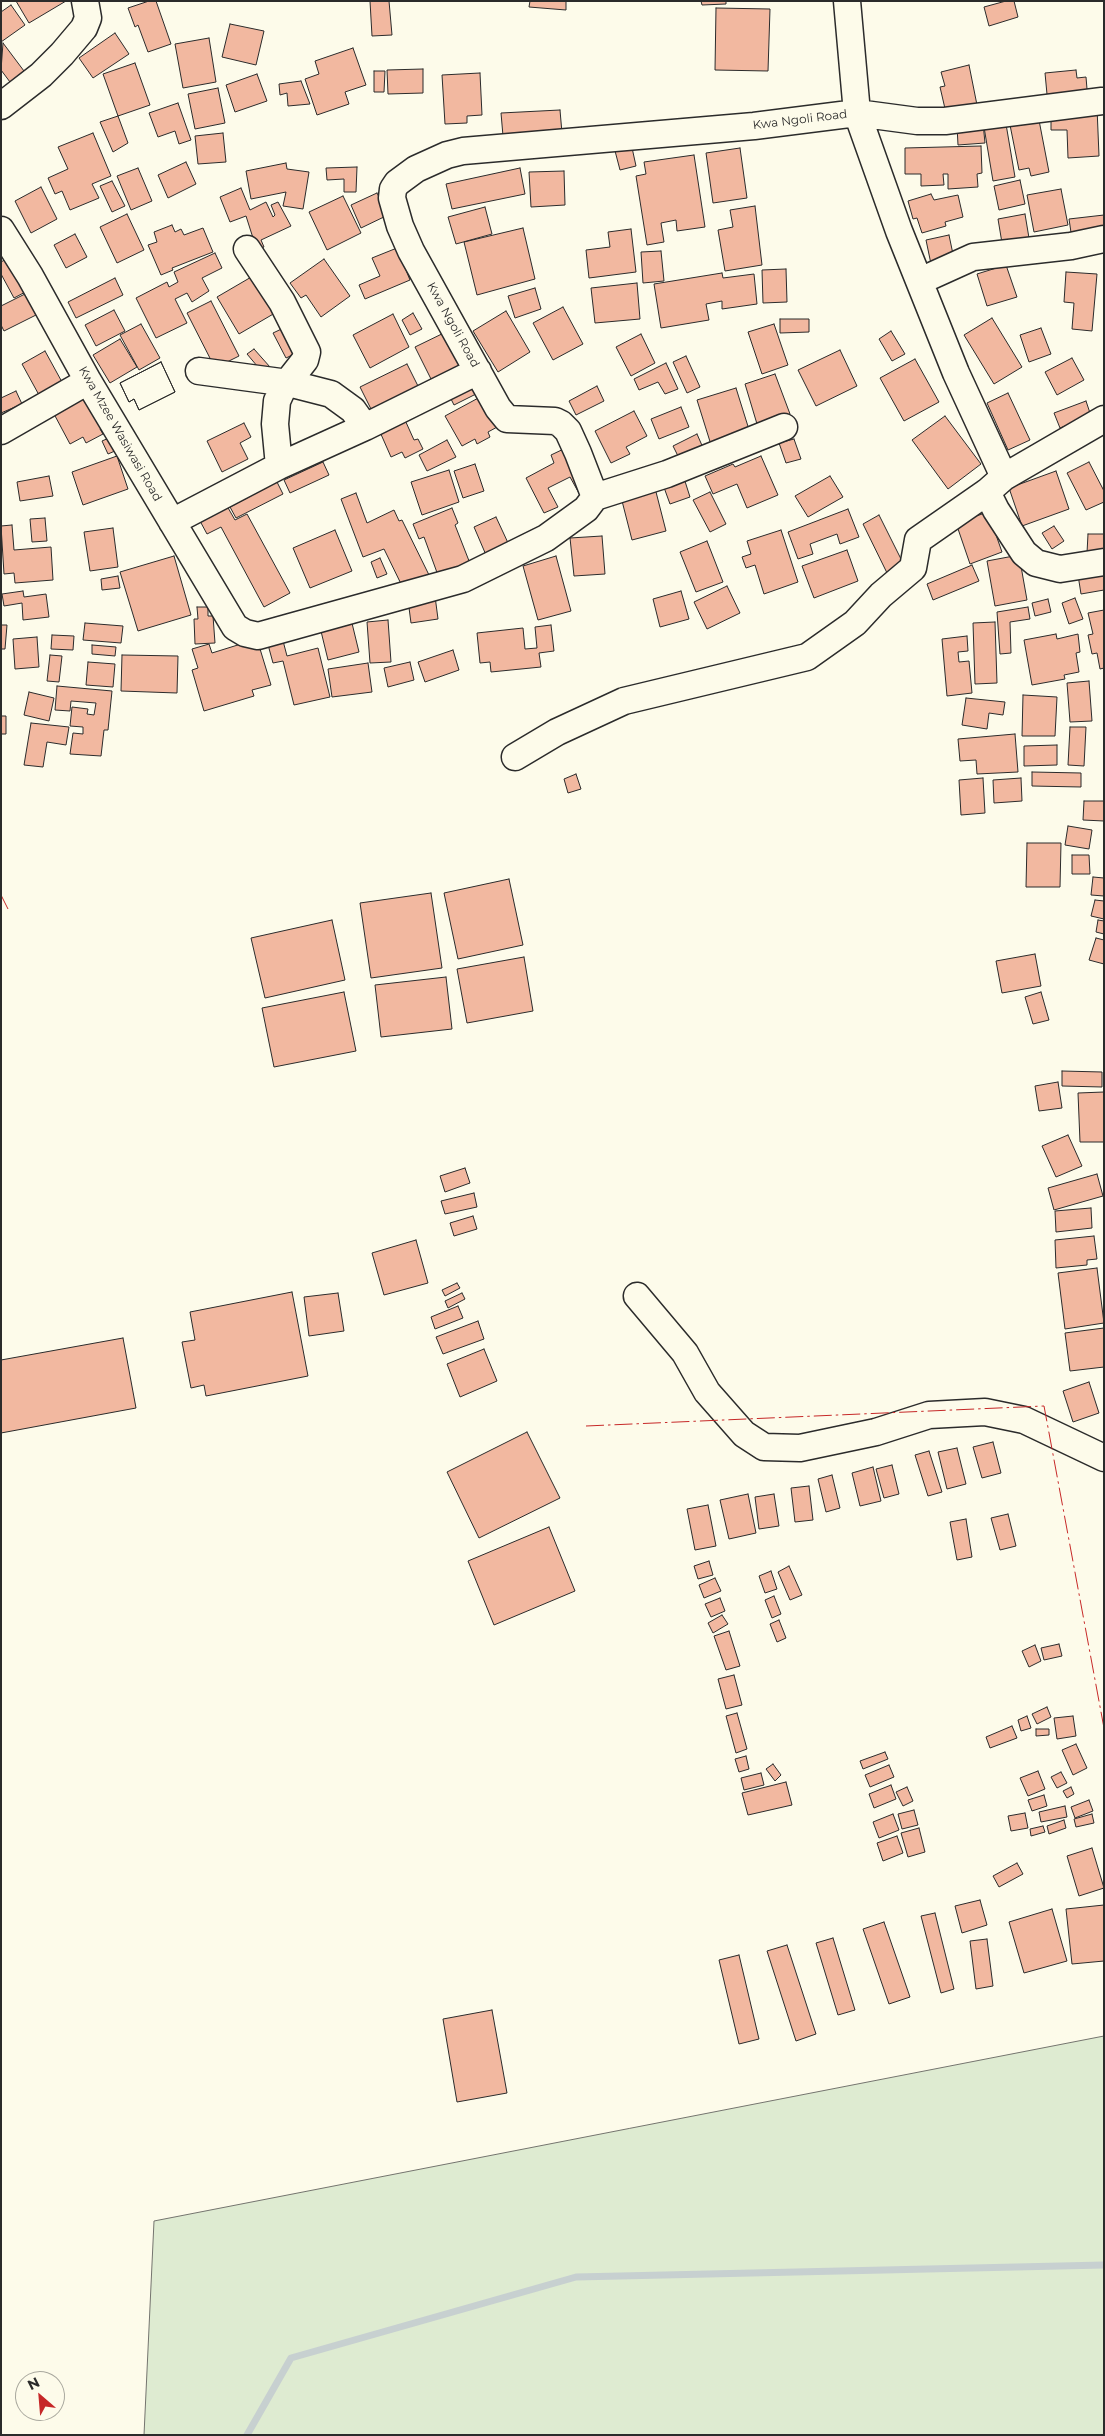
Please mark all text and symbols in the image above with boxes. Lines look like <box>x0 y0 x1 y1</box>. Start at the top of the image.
street label: Kwa Ngoli Road <box>752 107 848 133</box>
street label: Kwa Ngoli Road <box>424 280 482 370</box>
street label: Kwa Mzee Wasiwasi Road <box>75 364 165 504</box>
north arrow <box>15 2371 65 2421</box>
text: N <box>25 2373 43 2394</box>

